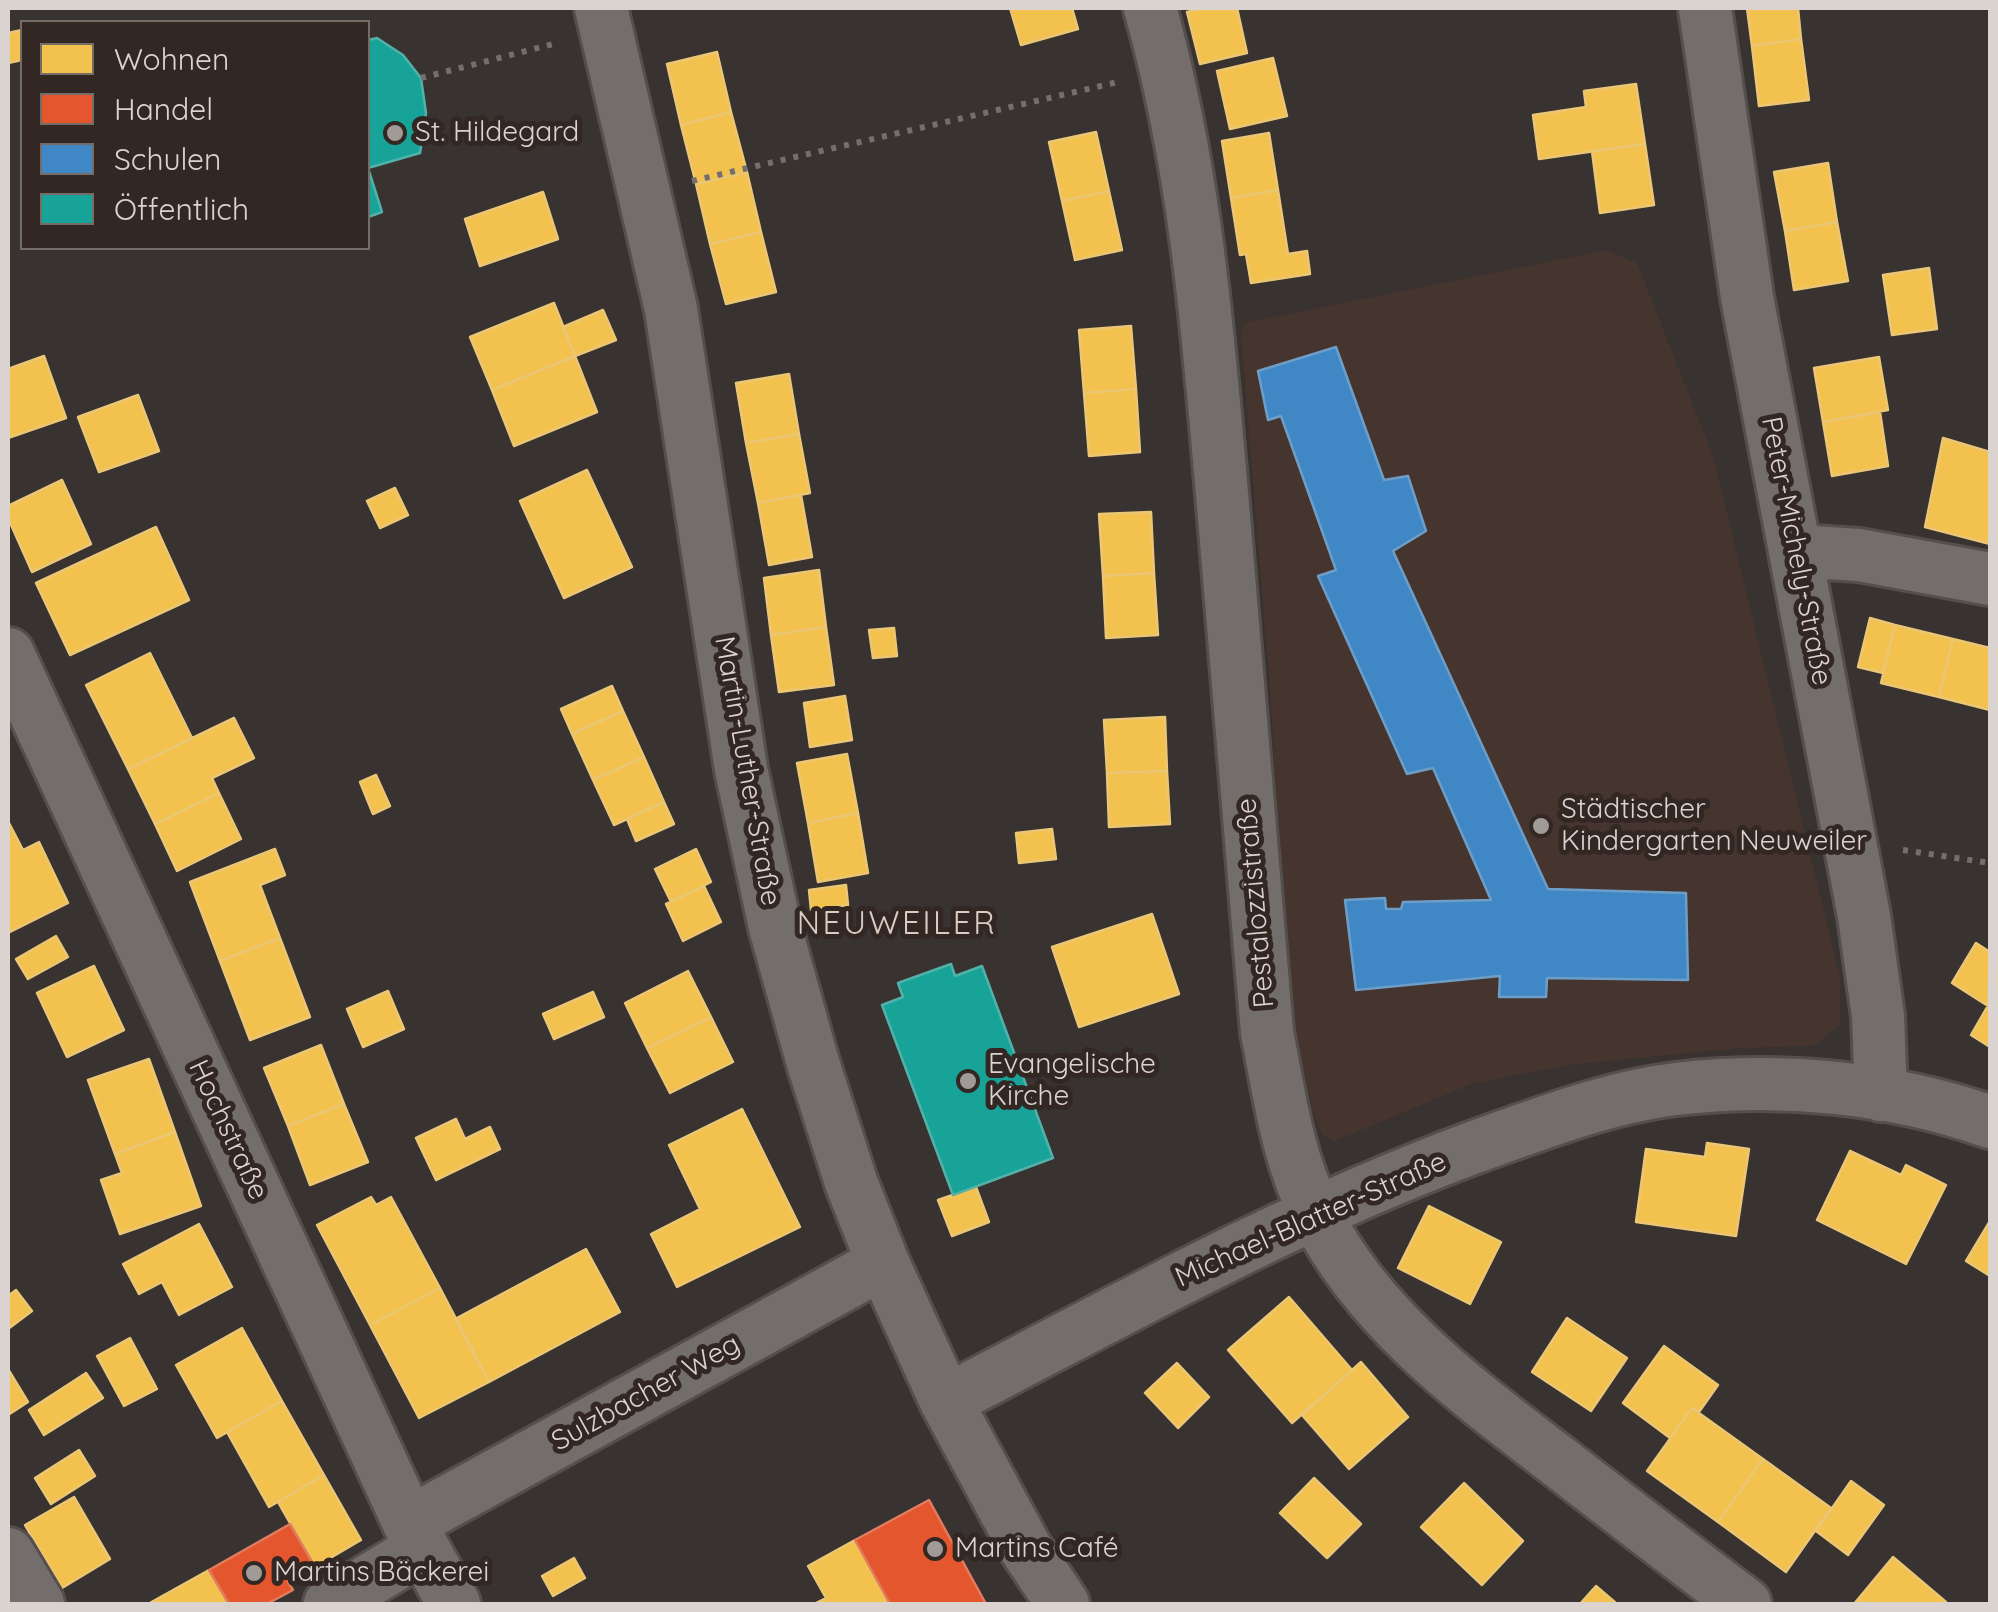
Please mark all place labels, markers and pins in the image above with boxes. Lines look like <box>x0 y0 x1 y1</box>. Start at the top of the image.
place label: St. Hildegard <box>415 116 579 150</box>
marker: St. Hildegard <box>384 122 406 144</box>
place label: Städtischer Kindergarten Neuweiler <box>1561 793 1867 859</box>
marker: Städtischer Kindergarten Neuweiler <box>1530 815 1552 837</box>
place label: Evangelische Kirche <box>988 1048 1156 1114</box>
marker: Evangelische Kirche <box>957 1070 979 1092</box>
place label: Martins Café <box>955 1532 1118 1566</box>
marker: Martins Café <box>924 1538 946 1560</box>
place label: Martins Bäckerei <box>274 1556 489 1590</box>
marker: Martins Bäckerei <box>243 1562 265 1584</box>

